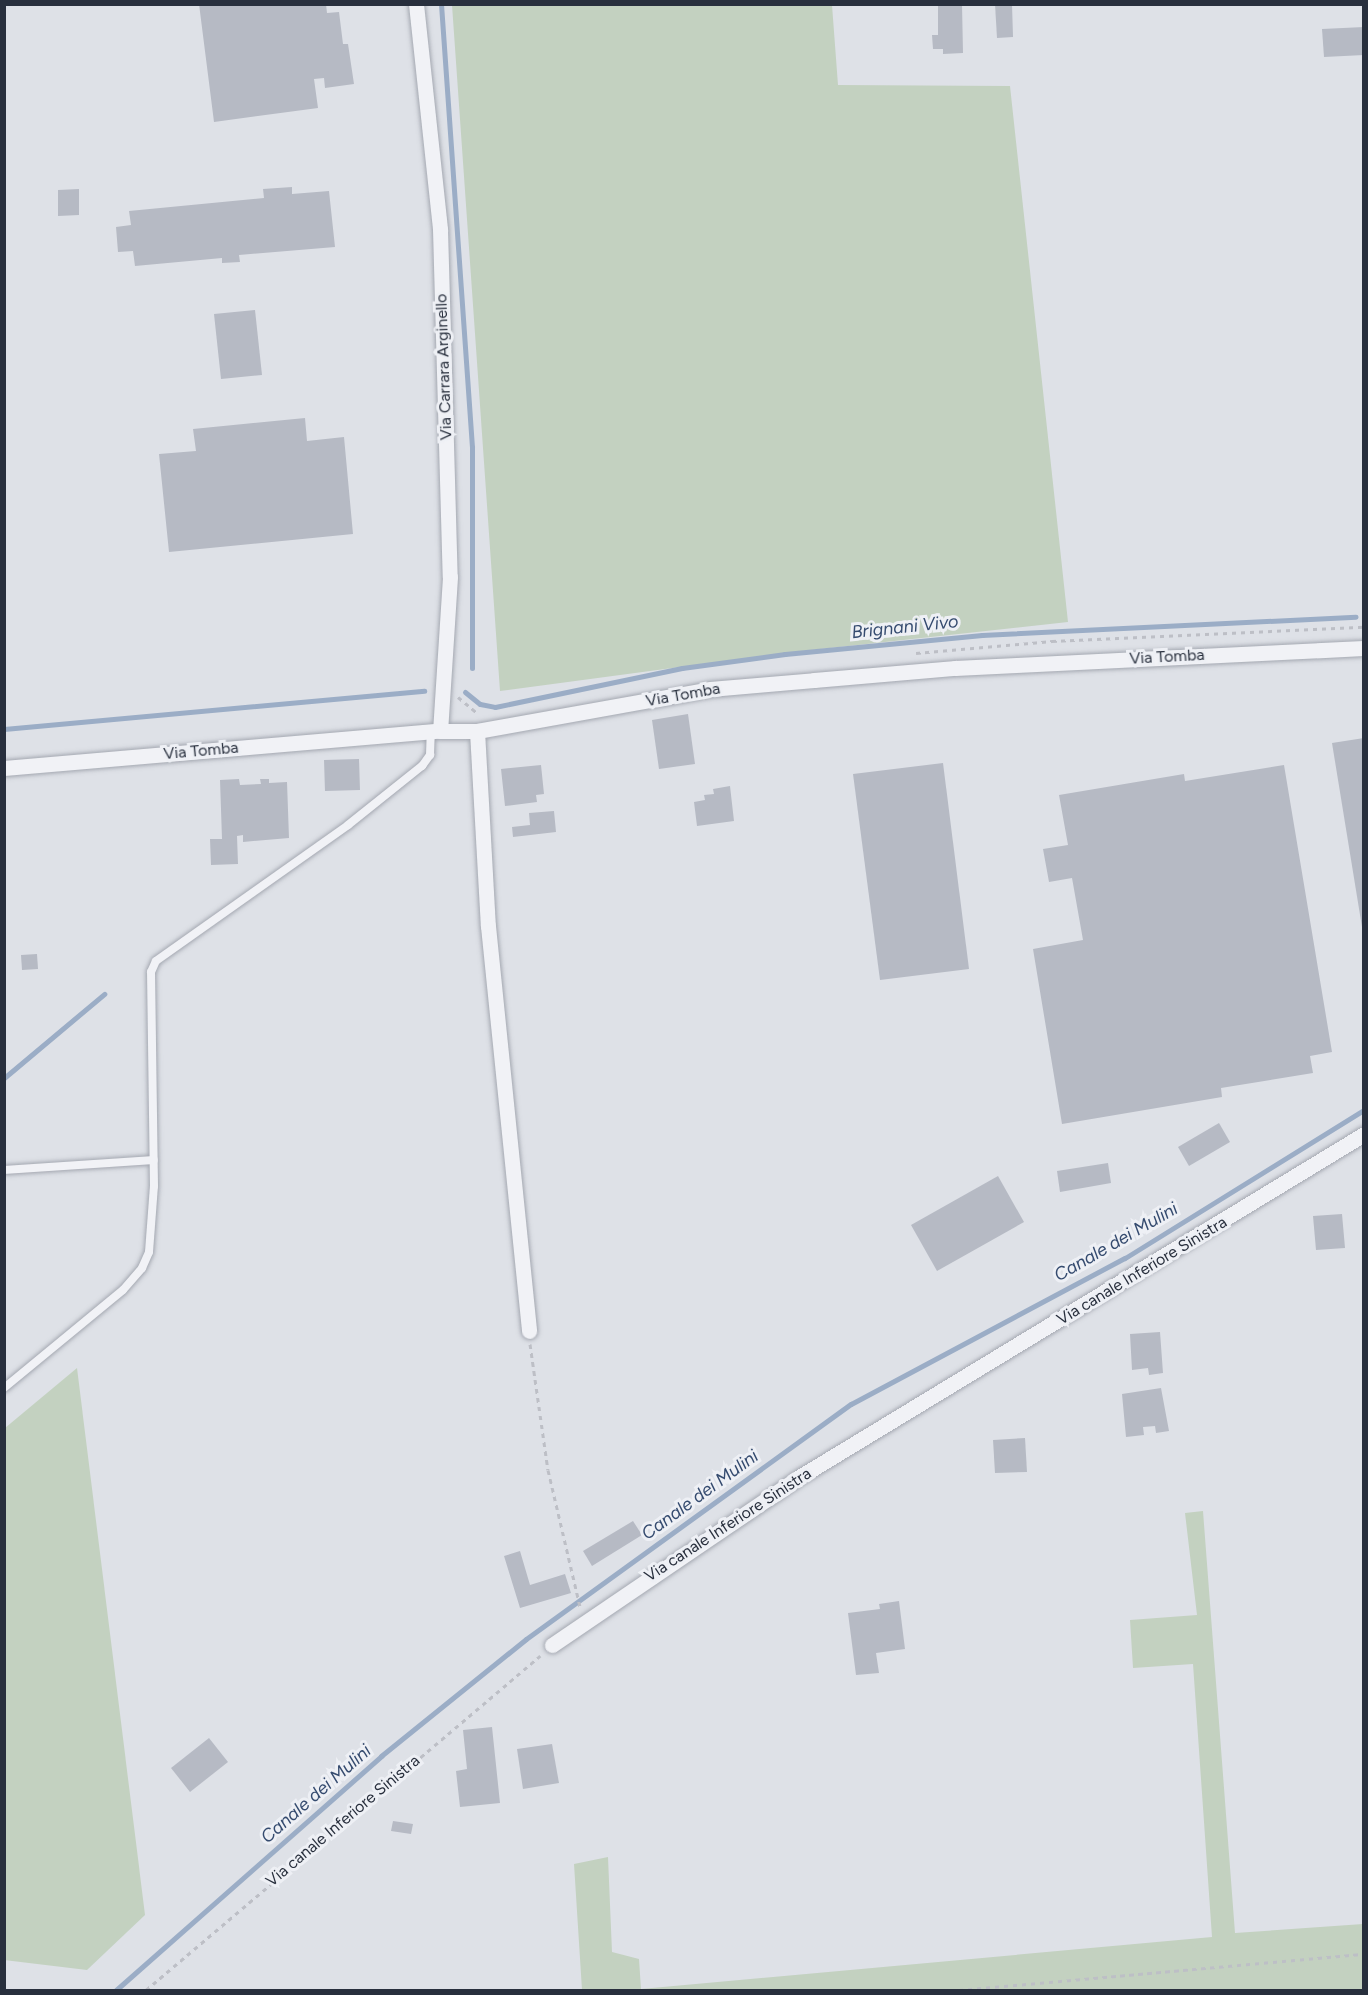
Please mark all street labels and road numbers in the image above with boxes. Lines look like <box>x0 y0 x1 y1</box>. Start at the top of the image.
street label: Via Carrara Arginello <box>432 293 456 441</box>
street label: Via Tomba <box>1129 645 1205 669</box>
street label: Via Tomba <box>644 679 722 711</box>
street label: Via Tomba <box>163 738 239 764</box>
street label: Via canale Inferiore Sinistra <box>1054 1213 1230 1329</box>
street label: Via canale Inferiore Sinistra <box>641 1464 815 1586</box>
street label: Via canale Inferiore Sinistra <box>262 1751 424 1891</box>

